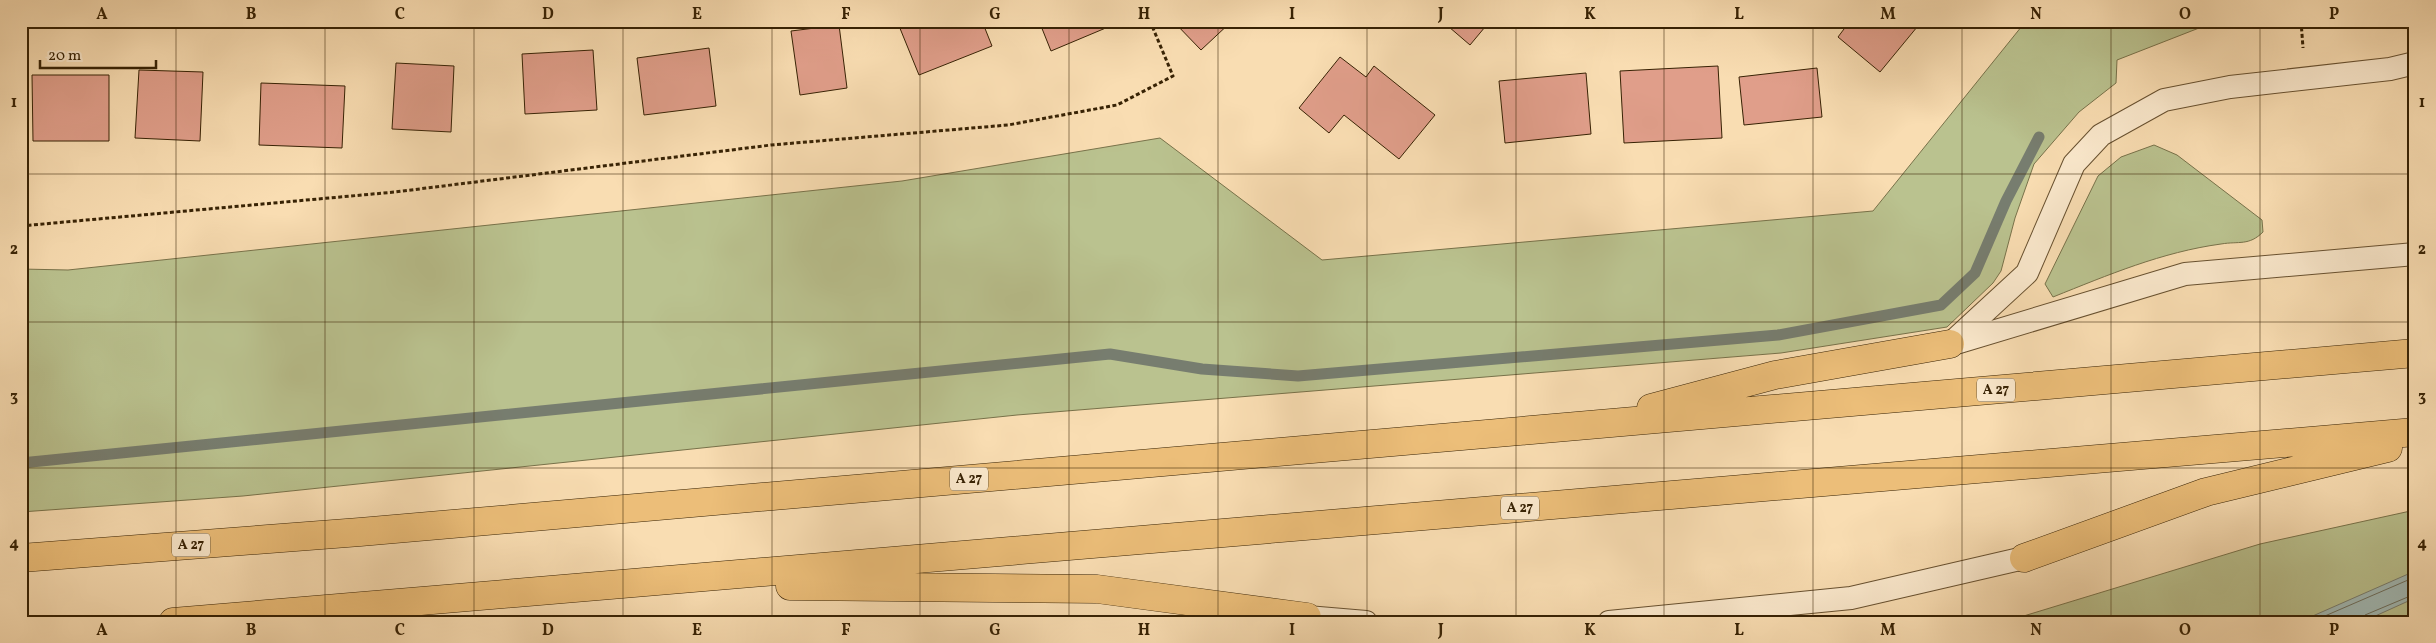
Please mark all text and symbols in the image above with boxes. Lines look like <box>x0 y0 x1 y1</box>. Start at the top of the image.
text: A <box>96 4 108 26</box>
text: B <box>246 4 257 26</box>
text: C <box>395 4 405 26</box>
text: D <box>542 4 554 26</box>
text: E <box>692 4 702 26</box>
text: F <box>841 4 851 26</box>
text: G <box>989 4 1001 26</box>
text: H <box>1138 4 1150 26</box>
text: I <box>1289 4 1295 26</box>
text: J <box>1437 4 1444 26</box>
text: K <box>1584 4 1596 26</box>
text: L <box>1734 4 1744 26</box>
text: M <box>1880 4 1896 26</box>
text: N <box>2030 4 2042 26</box>
text: O <box>2179 4 2191 26</box>
text: P <box>2329 4 2339 26</box>
scale bar <box>40 38 156 70</box>
text: 20 m <box>48 46 81 67</box>
text: 1 <box>11 92 17 114</box>
text: 1 <box>2419 92 2425 114</box>
text: 2 <box>10 239 18 261</box>
text: 2 <box>2418 239 2426 261</box>
road number: A 27 <box>1977 378 2015 402</box>
text: 3 <box>10 386 18 408</box>
text: 3 <box>2418 386 2426 408</box>
road number: A 27 <box>950 468 988 490</box>
road number: A 27 <box>1501 496 1539 520</box>
text: 4 <box>9 533 19 555</box>
text: 4 <box>2417 533 2427 555</box>
road number: A 27 <box>172 534 210 556</box>
text: A <box>96 620 108 642</box>
text: B <box>246 620 257 642</box>
text: C <box>395 620 405 642</box>
text: D <box>542 620 554 642</box>
text: E <box>692 620 702 642</box>
text: F <box>841 620 851 642</box>
text: G <box>989 620 1001 642</box>
text: H <box>1138 620 1150 642</box>
text: I <box>1289 620 1295 642</box>
text: J <box>1437 620 1444 642</box>
text: K <box>1584 620 1596 642</box>
text: L <box>1734 620 1744 642</box>
text: M <box>1880 620 1896 642</box>
text: N <box>2030 620 2042 642</box>
text: O <box>2179 620 2191 642</box>
text: P <box>2329 620 2339 642</box>

